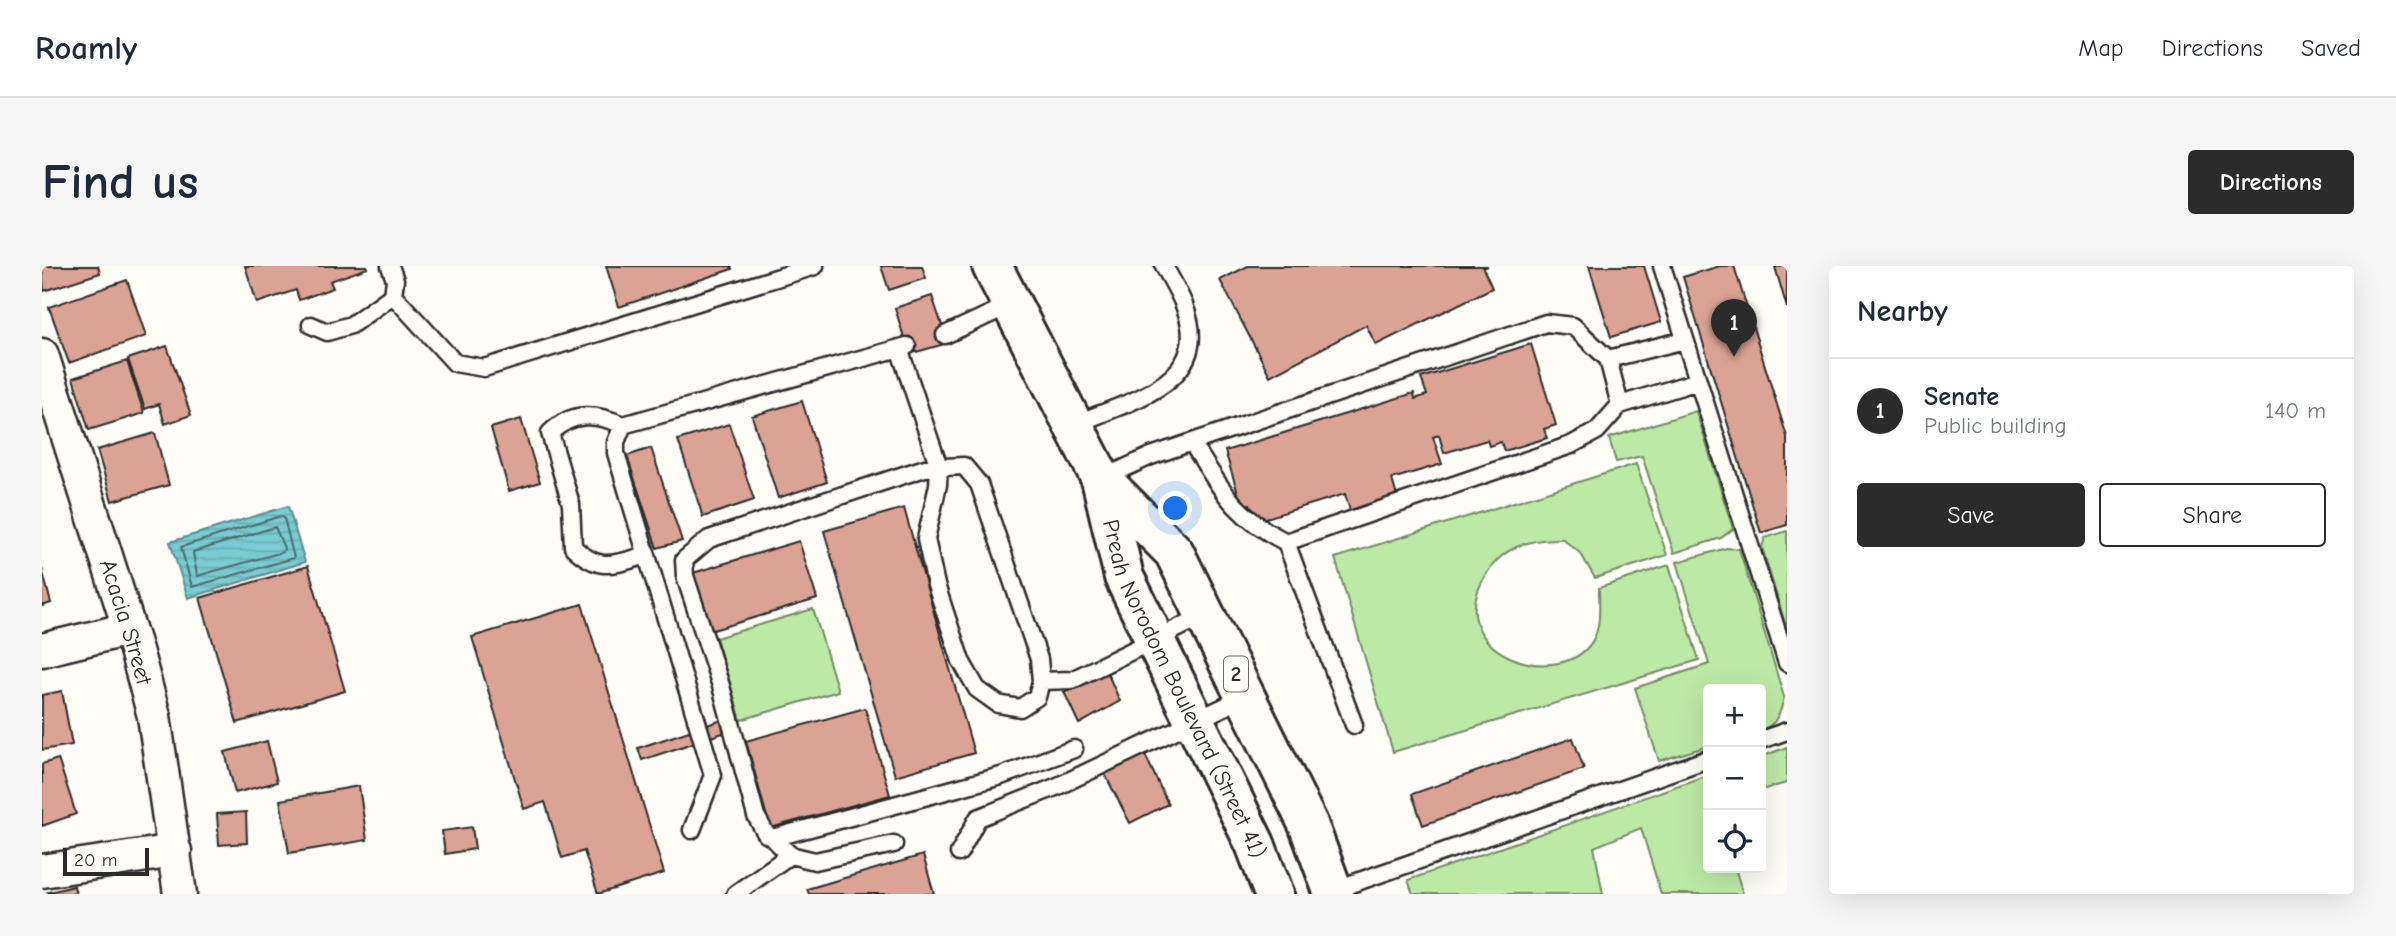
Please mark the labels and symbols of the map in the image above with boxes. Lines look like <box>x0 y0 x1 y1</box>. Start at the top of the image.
pin: 1 <box>1711 299 1757 357</box>
your location <box>1158 491 1192 525</box>
street label: Preah Norodom Boulevard (Street 41) <box>1097 517 1272 862</box>
street label: Acacia Street <box>94 556 158 689</box>
road number: 2 <box>1224 656 1248 692</box>
scale bar <box>63 845 149 877</box>

